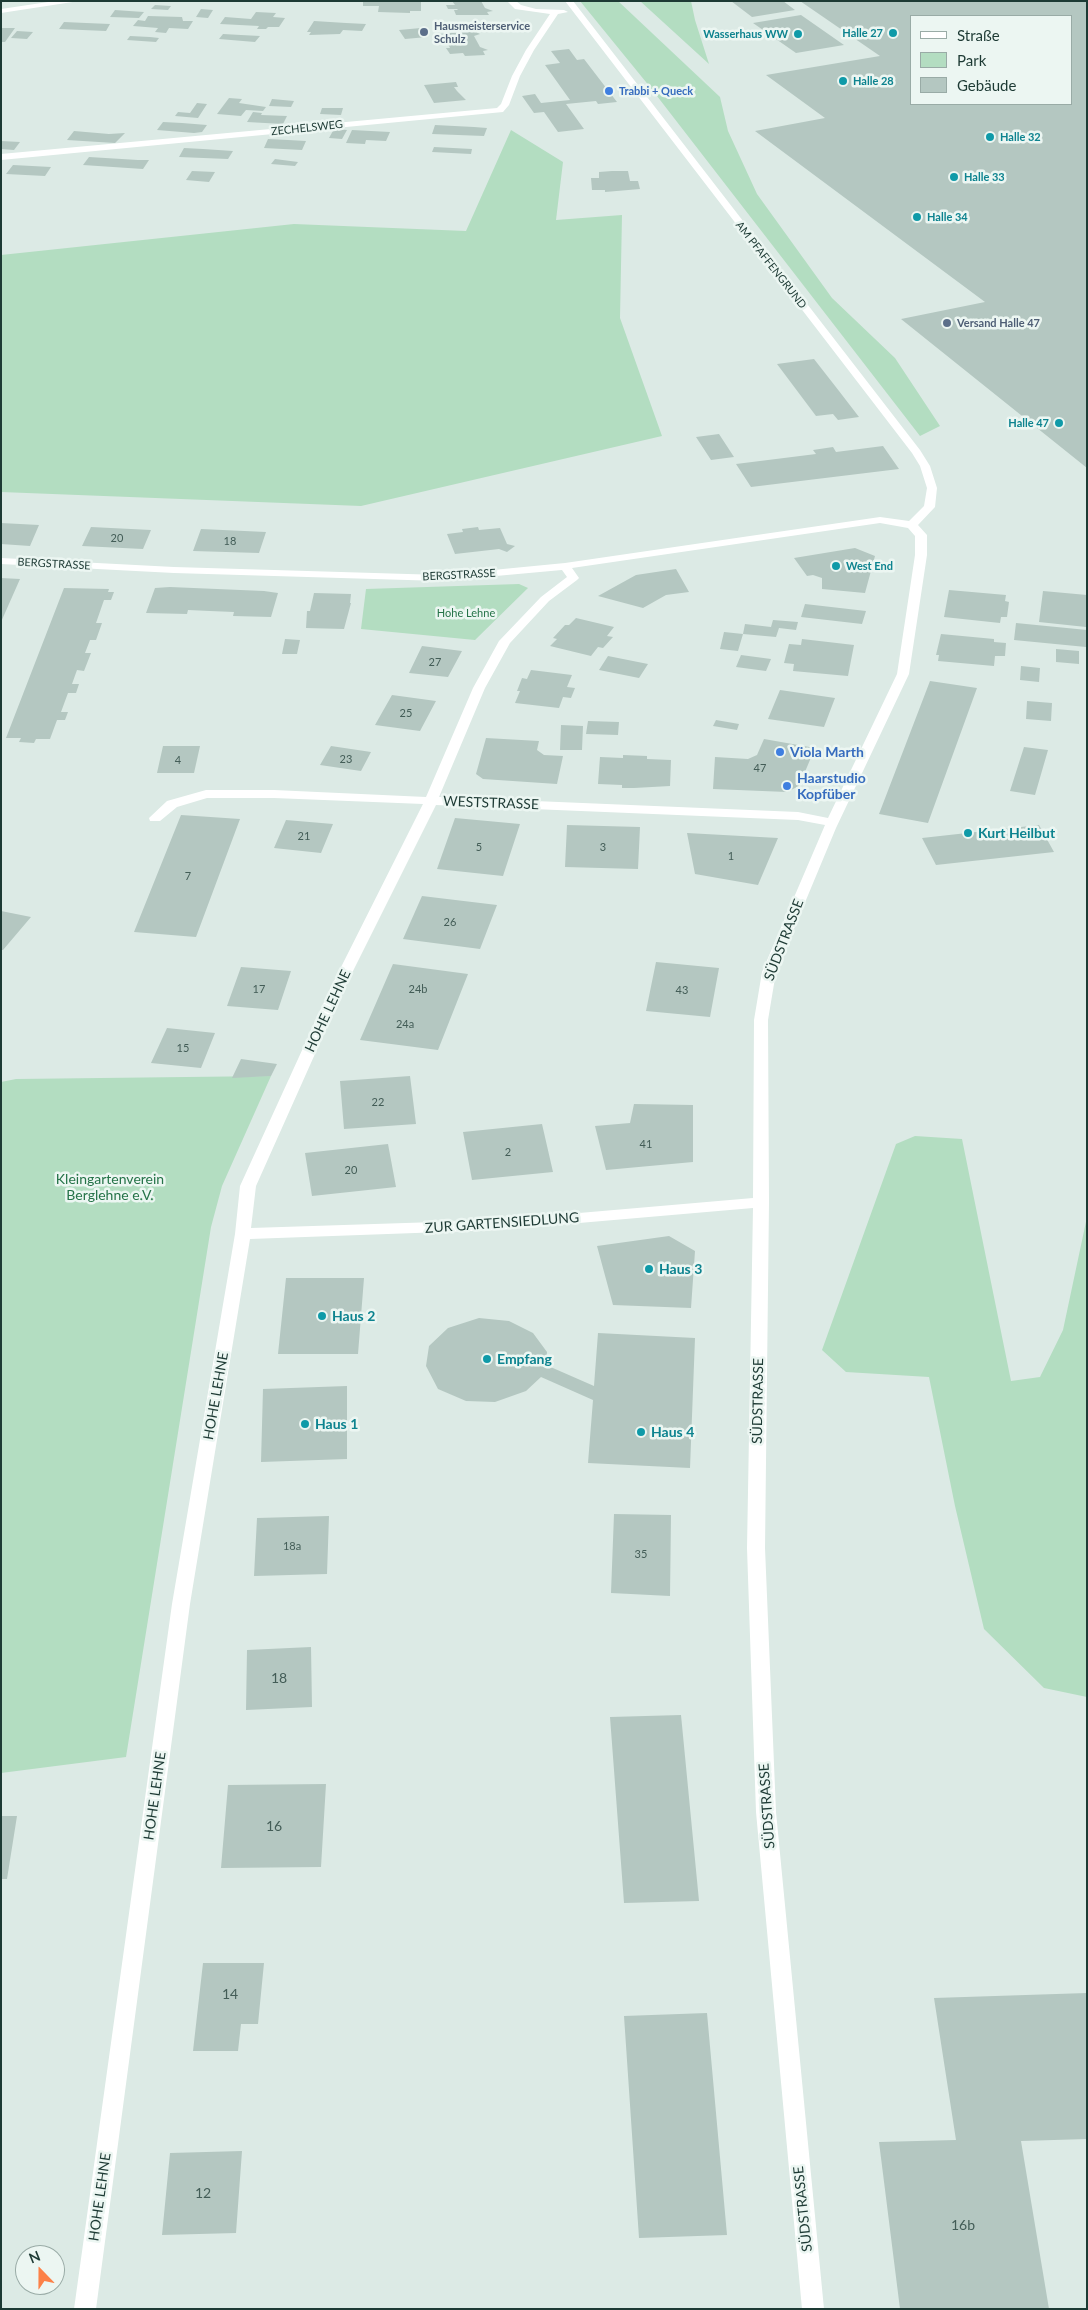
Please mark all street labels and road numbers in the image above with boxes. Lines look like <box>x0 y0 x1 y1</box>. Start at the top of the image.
street label: ZECHELSWEG <box>270 118 344 138</box>
street label: AM PFAFFENGRUND <box>733 219 809 311</box>
street label: BERGSTRASSE <box>17 555 91 573</box>
street label: BERGSTRASSE <box>422 566 496 584</box>
street label: WESTSTRASSE <box>443 793 539 813</box>
street label: SÜDSTRASSE <box>761 897 807 983</box>
street label: HOHE LEHNE <box>302 967 354 1055</box>
street label: ZUR GARTENSIEDLUNG <box>424 1209 580 1237</box>
street label: HOHE LEHNE <box>200 1351 232 1441</box>
street label: SÜDSTRASSE <box>749 1358 767 1444</box>
street label: HOHE LEHNE <box>140 1751 170 1841</box>
street label: SÜDSTRASSE <box>756 1763 778 1849</box>
street label: HOHE LEHNE <box>85 2152 115 2242</box>
street label: SÜDSTRASSE <box>790 2165 816 2253</box>

